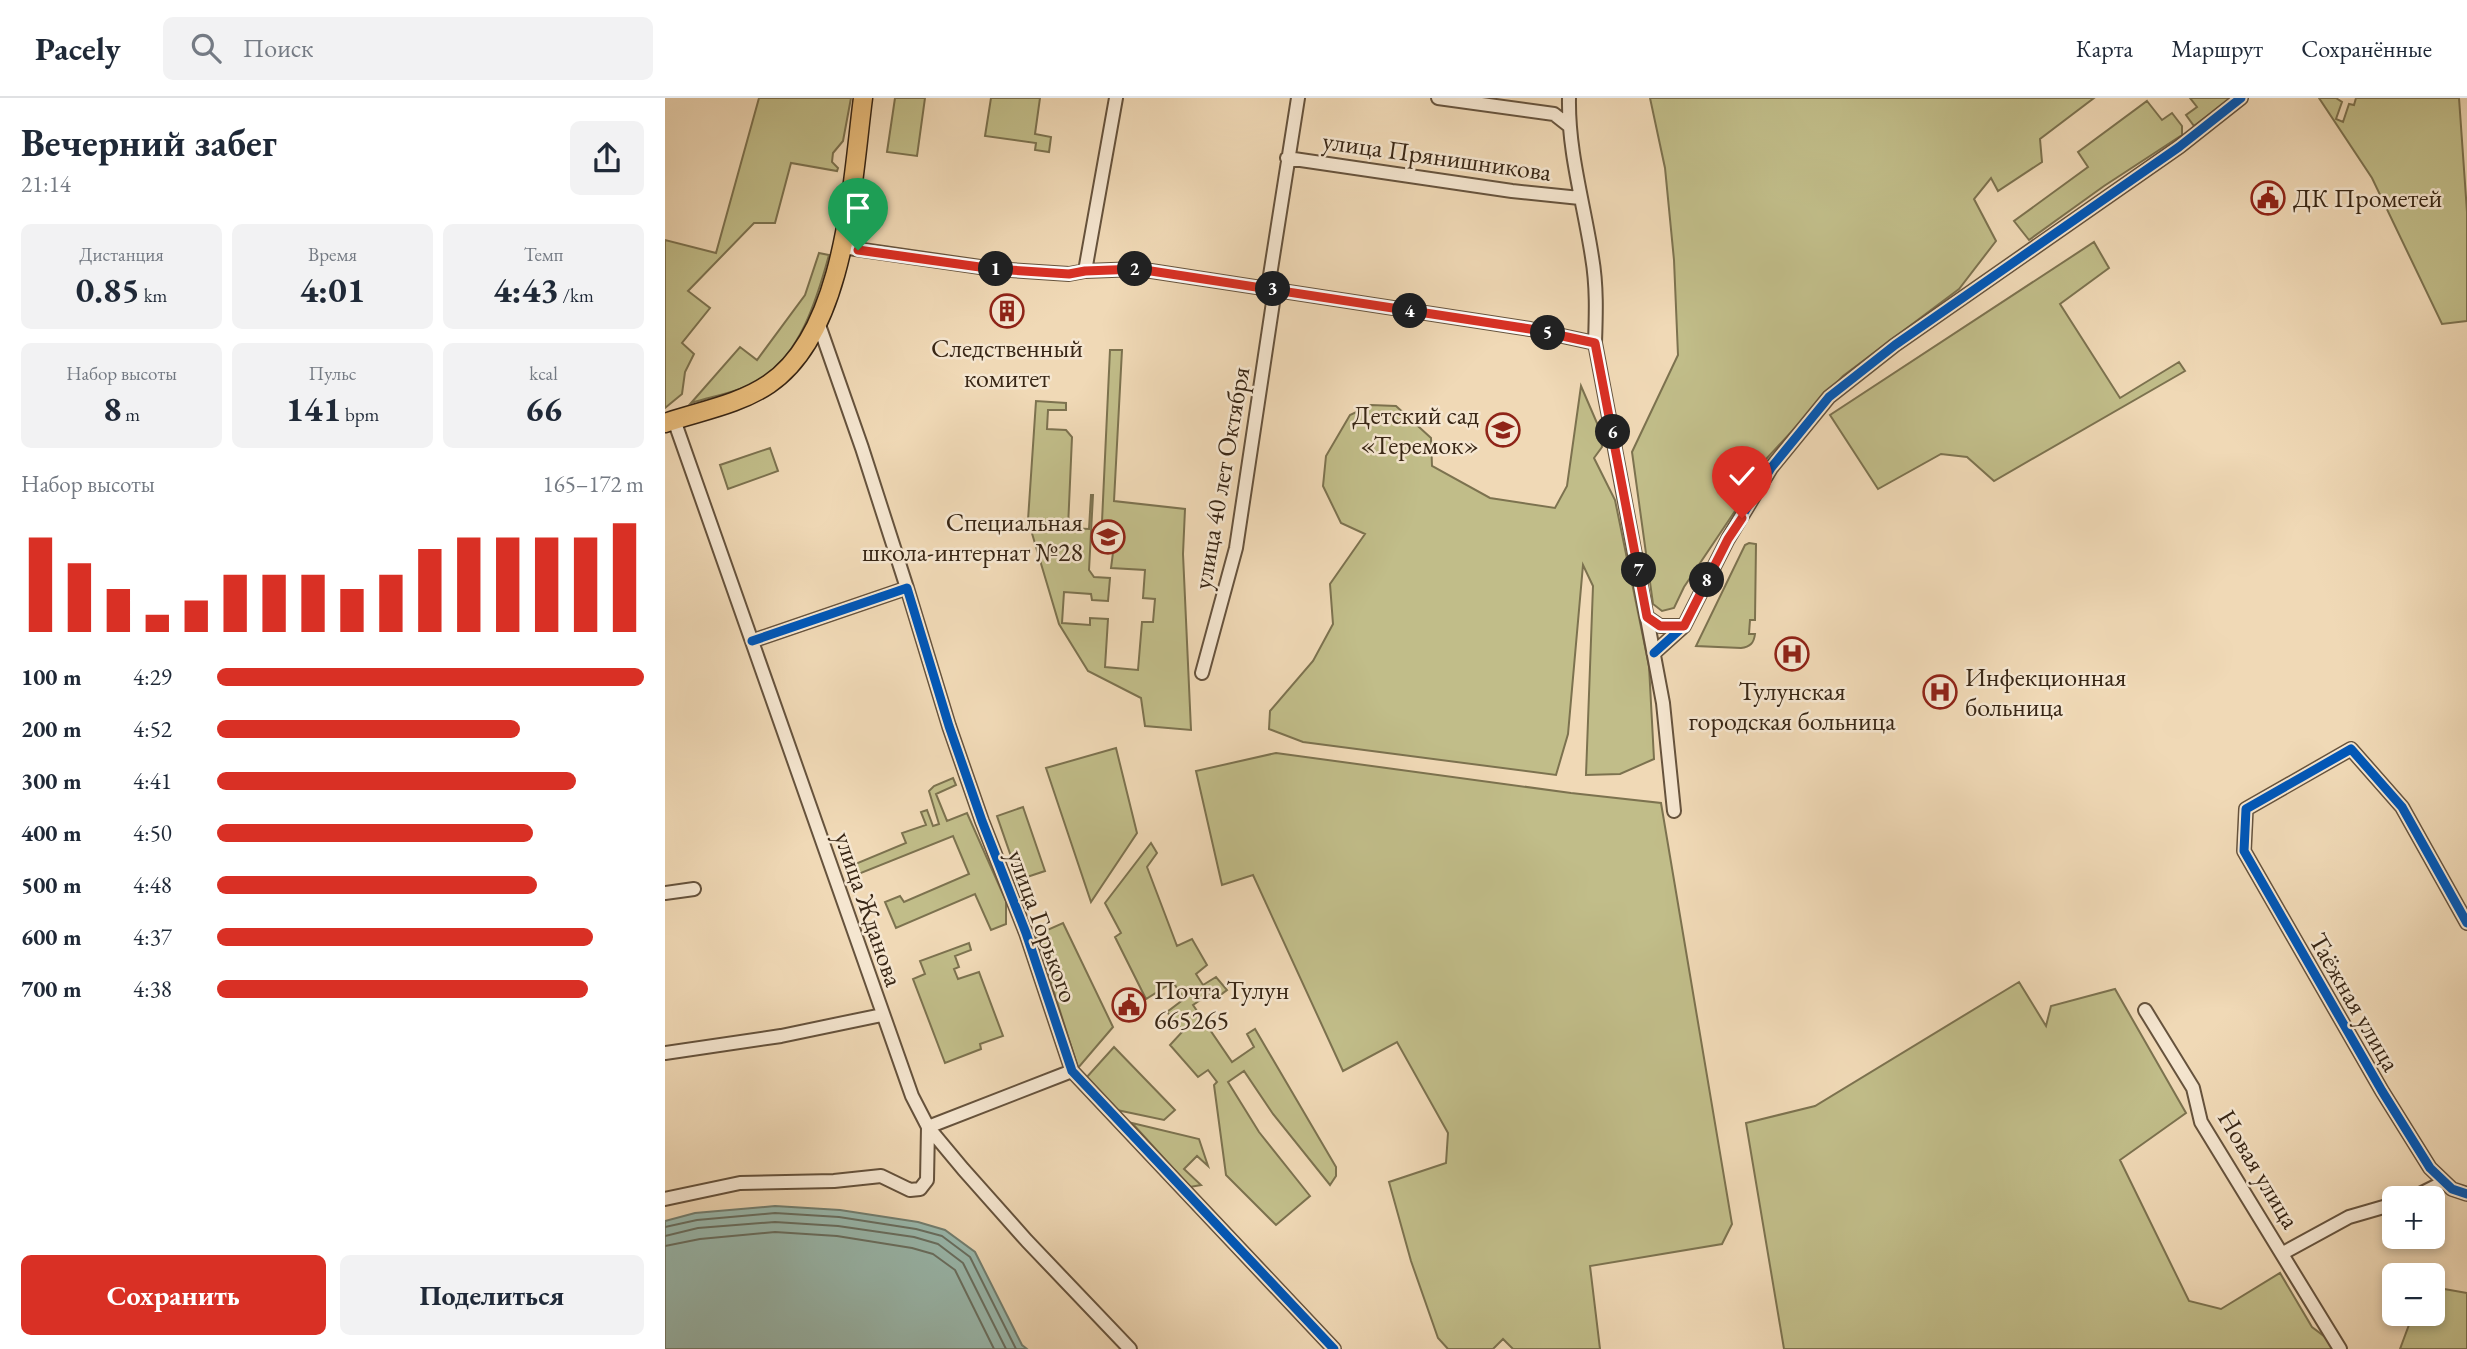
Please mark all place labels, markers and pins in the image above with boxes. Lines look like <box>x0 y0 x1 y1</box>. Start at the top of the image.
pin <box>828 178 888 250</box>
public building icon: ДК Прометей <box>2249 179 2287 217</box>
place label: ДК Прометей <box>2293 181 2443 215</box>
pin: 1 <box>979 252 1013 286</box>
pin: 2 <box>1117 252 1153 286</box>
pin: 3 <box>1255 272 1291 306</box>
building icon: Следственный комитет <box>988 292 1026 330</box>
pin: 4 <box>1393 294 1427 328</box>
pin: 5 <box>1531 316 1565 350</box>
place label: Следственный комитет <box>931 331 1083 395</box>
place label: Детский сад «Теремок» <box>1352 398 1479 462</box>
school or university icon: Детский сад «Теремок» <box>1484 411 1522 449</box>
pin: 6 <box>1595 414 1630 450</box>
pin <box>1712 446 1772 518</box>
place label: Специальная школа-интернат №28 <box>862 505 1083 569</box>
school or university icon: Специальная школа-интернат №28 <box>1089 518 1127 556</box>
pin: 7 <box>1621 552 1657 588</box>
pin: 8 <box>1689 562 1725 598</box>
hospital icon: Тулунская городская больница <box>1773 635 1811 673</box>
place label: Инфекционная больница <box>1965 660 2126 724</box>
hospital icon: Инфекционная больница <box>1921 673 1959 711</box>
place label: Тулунская городская больница <box>1688 674 1896 738</box>
place label: Почта Тулун 665265 <box>1154 973 1289 1037</box>
public building icon: Почта Тулун 665265 <box>1110 986 1148 1024</box>

